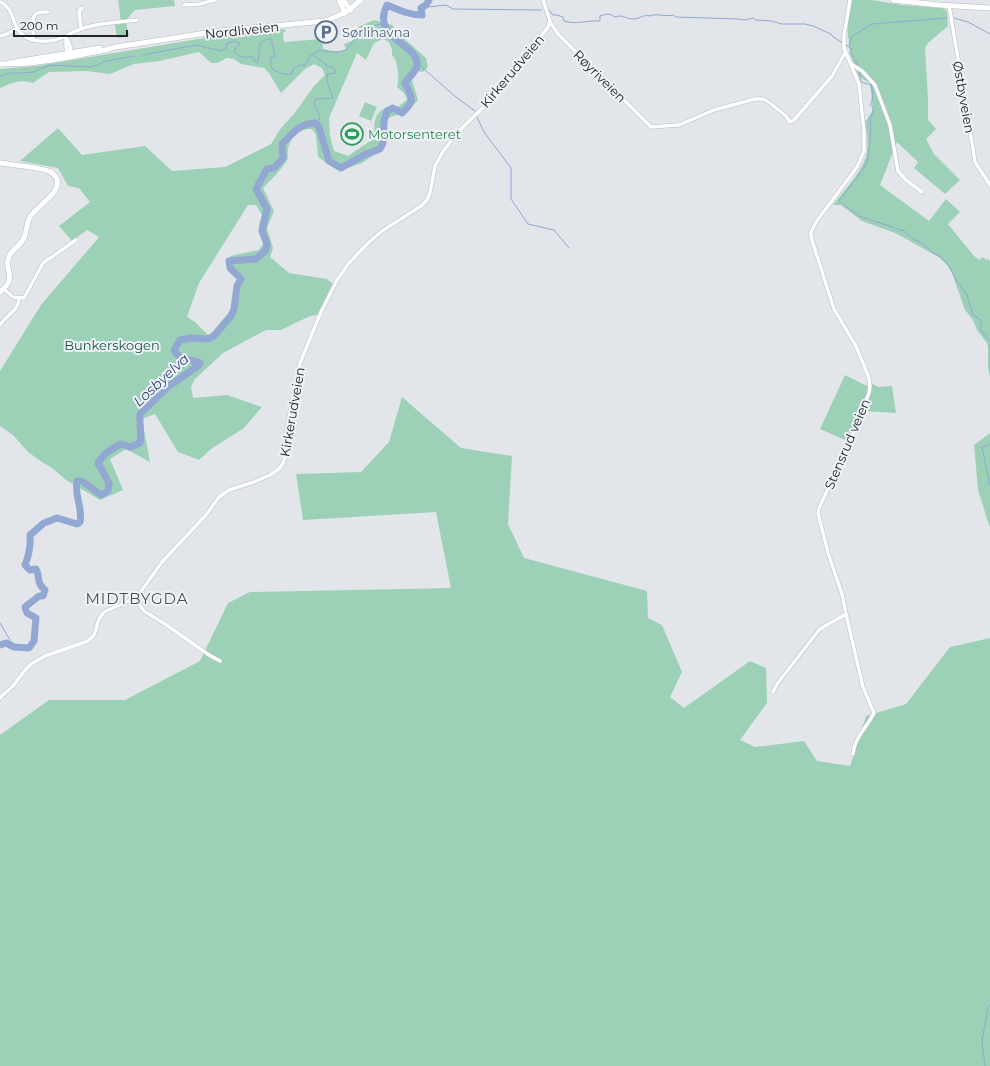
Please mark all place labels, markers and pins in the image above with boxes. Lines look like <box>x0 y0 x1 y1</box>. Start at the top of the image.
parking icon: Sørlihavna <box>313 19 339 45</box>
place label: Sørlihavna <box>342 24 410 40</box>
sports icon: Motorsenteret <box>339 121 365 147</box>
place label: Motorsenteret <box>368 126 461 142</box>

